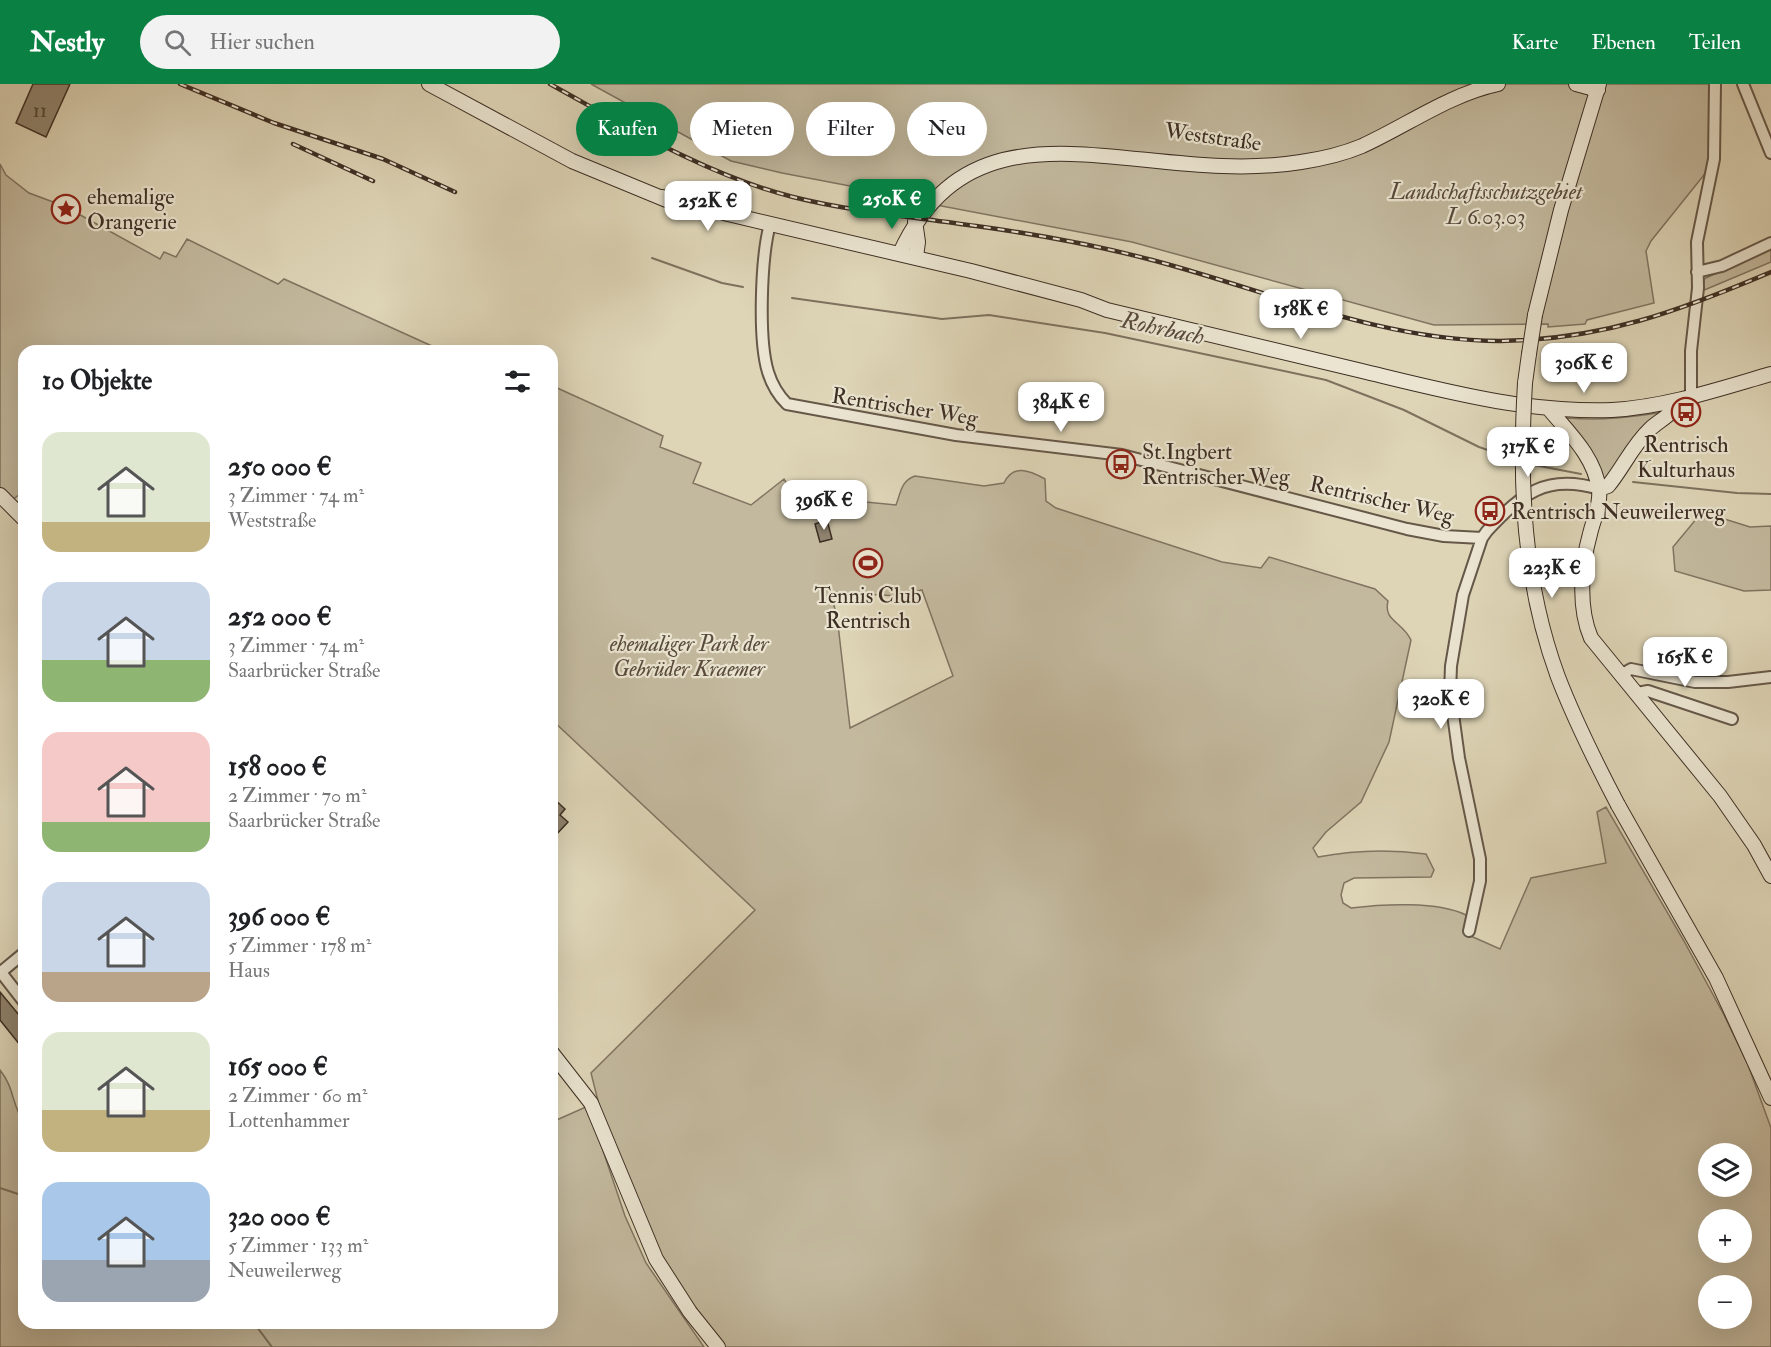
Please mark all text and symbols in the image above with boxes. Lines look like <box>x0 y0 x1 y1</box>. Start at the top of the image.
search box <box>140 15 560 69</box>
text: Nestly <box>30 25 104 60</box>
icon: search <box>161 26 194 59</box>
text: Hier suchen <box>209 28 315 56</box>
text: Karte <box>1511 29 1558 56</box>
text: Ebenen <box>1591 29 1656 56</box>
text: Teilen <box>1689 29 1741 56</box>
house number: 11 <box>33 98 47 123</box>
chip: Kaufen <box>576 102 678 156</box>
chip: Mieten <box>690 102 794 156</box>
chip: Filter <box>806 102 895 156</box>
chip: Neu <box>907 102 987 156</box>
street label: Weststraße <box>1162 116 1263 158</box>
park label: Landschaftsschutzgebiet L 6.03.03 <box>1389 178 1584 231</box>
pin: 250K € <box>843 179 941 230</box>
pin: 252K € <box>659 181 757 232</box>
place label: ehemalige Orangerie <box>87 183 177 236</box>
text: 250K € <box>863 186 921 211</box>
text: 252K € <box>679 188 737 213</box>
place icon: ehemalige Orangerie <box>50 193 82 225</box>
pin: 158K € <box>1252 289 1350 340</box>
text: 158K € <box>1273 296 1329 321</box>
water label: Rohrbach <box>1117 304 1208 352</box>
pin: 306K € <box>1535 343 1633 394</box>
text: 306K € <box>1555 350 1613 375</box>
text: 10 Objekte <box>42 365 152 397</box>
icon: filters <box>501 365 534 398</box>
street label: Rentrischer Weg <box>830 382 981 433</box>
pin: 384K € <box>1012 382 1110 433</box>
text: 384K € <box>1032 389 1090 414</box>
bus stop icon: Rentrisch Kulturhaus <box>1670 396 1702 428</box>
pin: 317K € <box>1479 427 1577 478</box>
place label: Rentrisch Kulturhaus <box>1637 431 1735 484</box>
text: 317K € <box>1501 434 1555 459</box>
place label: St.Ingbert Rentrischer Weg <box>1142 438 1291 491</box>
bus stop icon: St.Ingbert Rentrischer Weg <box>1105 448 1137 480</box>
text: 250 000 € <box>228 451 332 483</box>
icon: home <box>90 456 162 528</box>
street label: Rentrischer Weg <box>1307 470 1458 530</box>
pin: 396K € <box>775 480 873 531</box>
text: 3 Zimmer · 74 m² <box>228 483 364 508</box>
text: 396K € <box>795 487 853 512</box>
bus stop icon: Rentrisch Neuweilerweg <box>1474 495 1506 527</box>
place label: Rentrisch Neuweilerweg <box>1511 498 1727 526</box>
text: Weststraße <box>228 508 316 533</box>
sports icon: Tennis Club Rentrisch <box>852 547 884 579</box>
pin: 223K € <box>1503 548 1601 599</box>
text: 223K € <box>1523 555 1581 580</box>
place label: Tennis Club Rentrisch <box>814 582 922 635</box>
text: 252 000 € <box>228 601 332 633</box>
icon: home <box>90 606 162 678</box>
park label: ehemaliger Park der Gebrüder Kraemer <box>610 630 770 683</box>
text: 3 Zimmer · 74 m² <box>228 633 364 658</box>
pin: 165K € <box>1636 637 1734 688</box>
text: 165K € <box>1657 644 1713 669</box>
text: Saarbrücker Straße <box>228 658 380 683</box>
pin: 320K € <box>1392 679 1490 730</box>
text: 320K € <box>1412 686 1470 711</box>
text: 158 000 € <box>228 751 327 783</box>
icon: home <box>90 756 162 828</box>
text: 2 Zimmer · 70 m² <box>228 783 367 808</box>
text: Saarbrücker Straße <box>228 808 380 833</box>
text: 396 000 € <box>228 901 331 933</box>
icon: home <box>90 906 162 978</box>
text: 5 Zimmer · 178 m² <box>228 933 372 958</box>
text: Haus <box>228 958 270 983</box>
text: 165 000 € <box>228 1051 328 1083</box>
icon: home <box>90 1056 162 1128</box>
text: 2 Zimmer · 60 m² <box>228 1083 367 1108</box>
text: Lottenhammer <box>228 1108 349 1133</box>
map controls <box>1698 1143 1752 1329</box>
button: layers <box>1698 1143 1752 1197</box>
text: 320 000 € <box>228 1201 331 1233</box>
icon: home <box>90 1206 162 1278</box>
button: + <box>1698 1209 1752 1263</box>
text: 5 Zimmer · 133 m² <box>228 1233 368 1258</box>
text: Neuweilerweg <box>228 1258 341 1283</box>
button: − <box>1698 1275 1752 1329</box>

